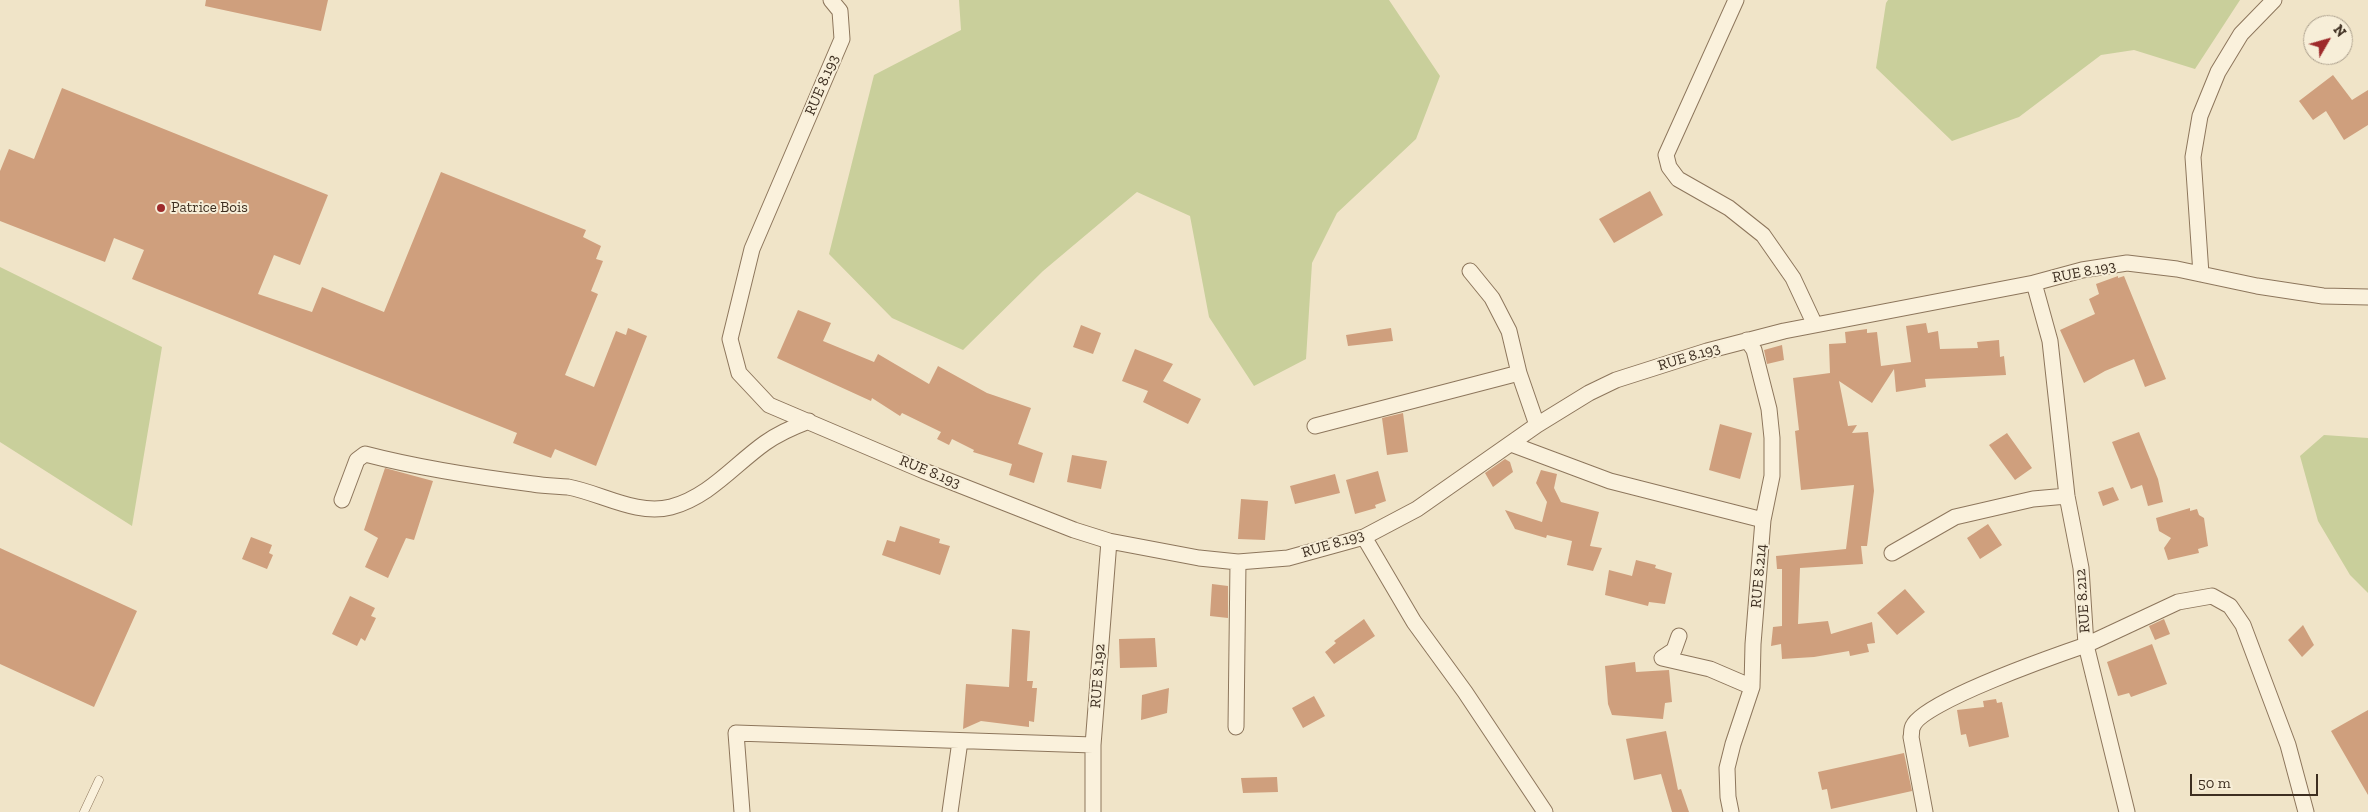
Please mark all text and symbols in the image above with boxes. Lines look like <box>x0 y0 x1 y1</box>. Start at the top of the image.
north arrow <box>2303 15 2353 65</box>
text: N <box>2329 22 2349 40</box>
street label: RUE 8.193 <box>801 52 843 118</box>
place label: Patrice Bois <box>171 199 248 217</box>
marker: Patrice Bois <box>155 202 167 214</box>
street label: RUE 8.193 <box>2051 257 2117 287</box>
street label: RUE 8.193 <box>1656 339 1722 375</box>
street label: RUE 8.193 <box>897 452 963 492</box>
street label: RUE 8.193 <box>1300 526 1366 562</box>
street label: RUE 8.214 <box>1747 543 1771 609</box>
street label: RUE 8.212 <box>2072 568 2094 634</box>
street label: RUE 8.192 <box>1087 643 1109 709</box>
scale bar <box>2193 764 2320 796</box>
text: 50 m <box>2198 774 2231 792</box>

